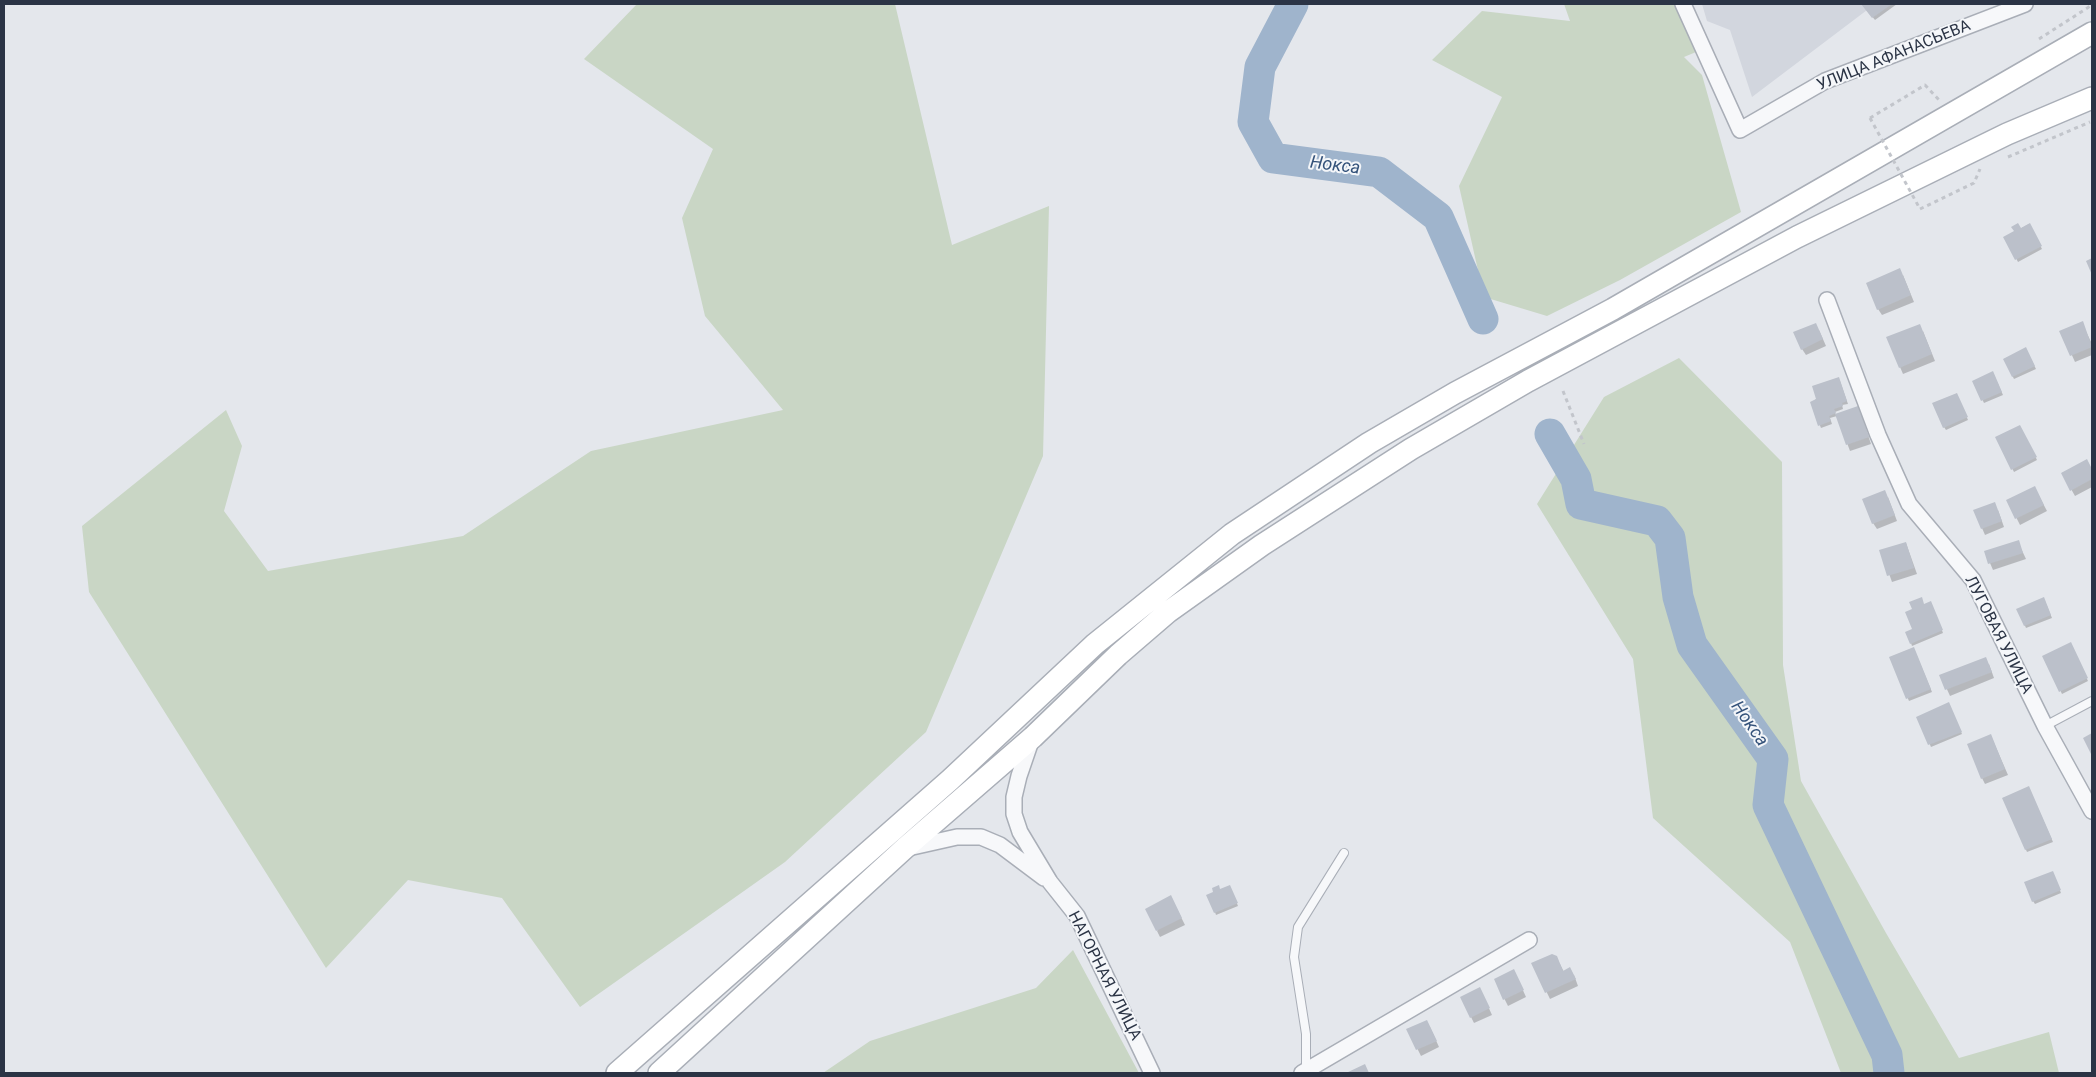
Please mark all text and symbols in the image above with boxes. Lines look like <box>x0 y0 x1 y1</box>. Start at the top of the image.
street label: УЛИЦА АФАНАСЬЕВА <box>1815 16 1973 96</box>
water label: Нокса <box>1309 152 1361 180</box>
street label: ЛУГОВАЯ УЛИЦА <box>1960 573 2036 697</box>
water label: Нокса <box>1726 697 1772 751</box>
street label: НАГОРНАЯ УЛИЦА <box>1063 908 1145 1044</box>

